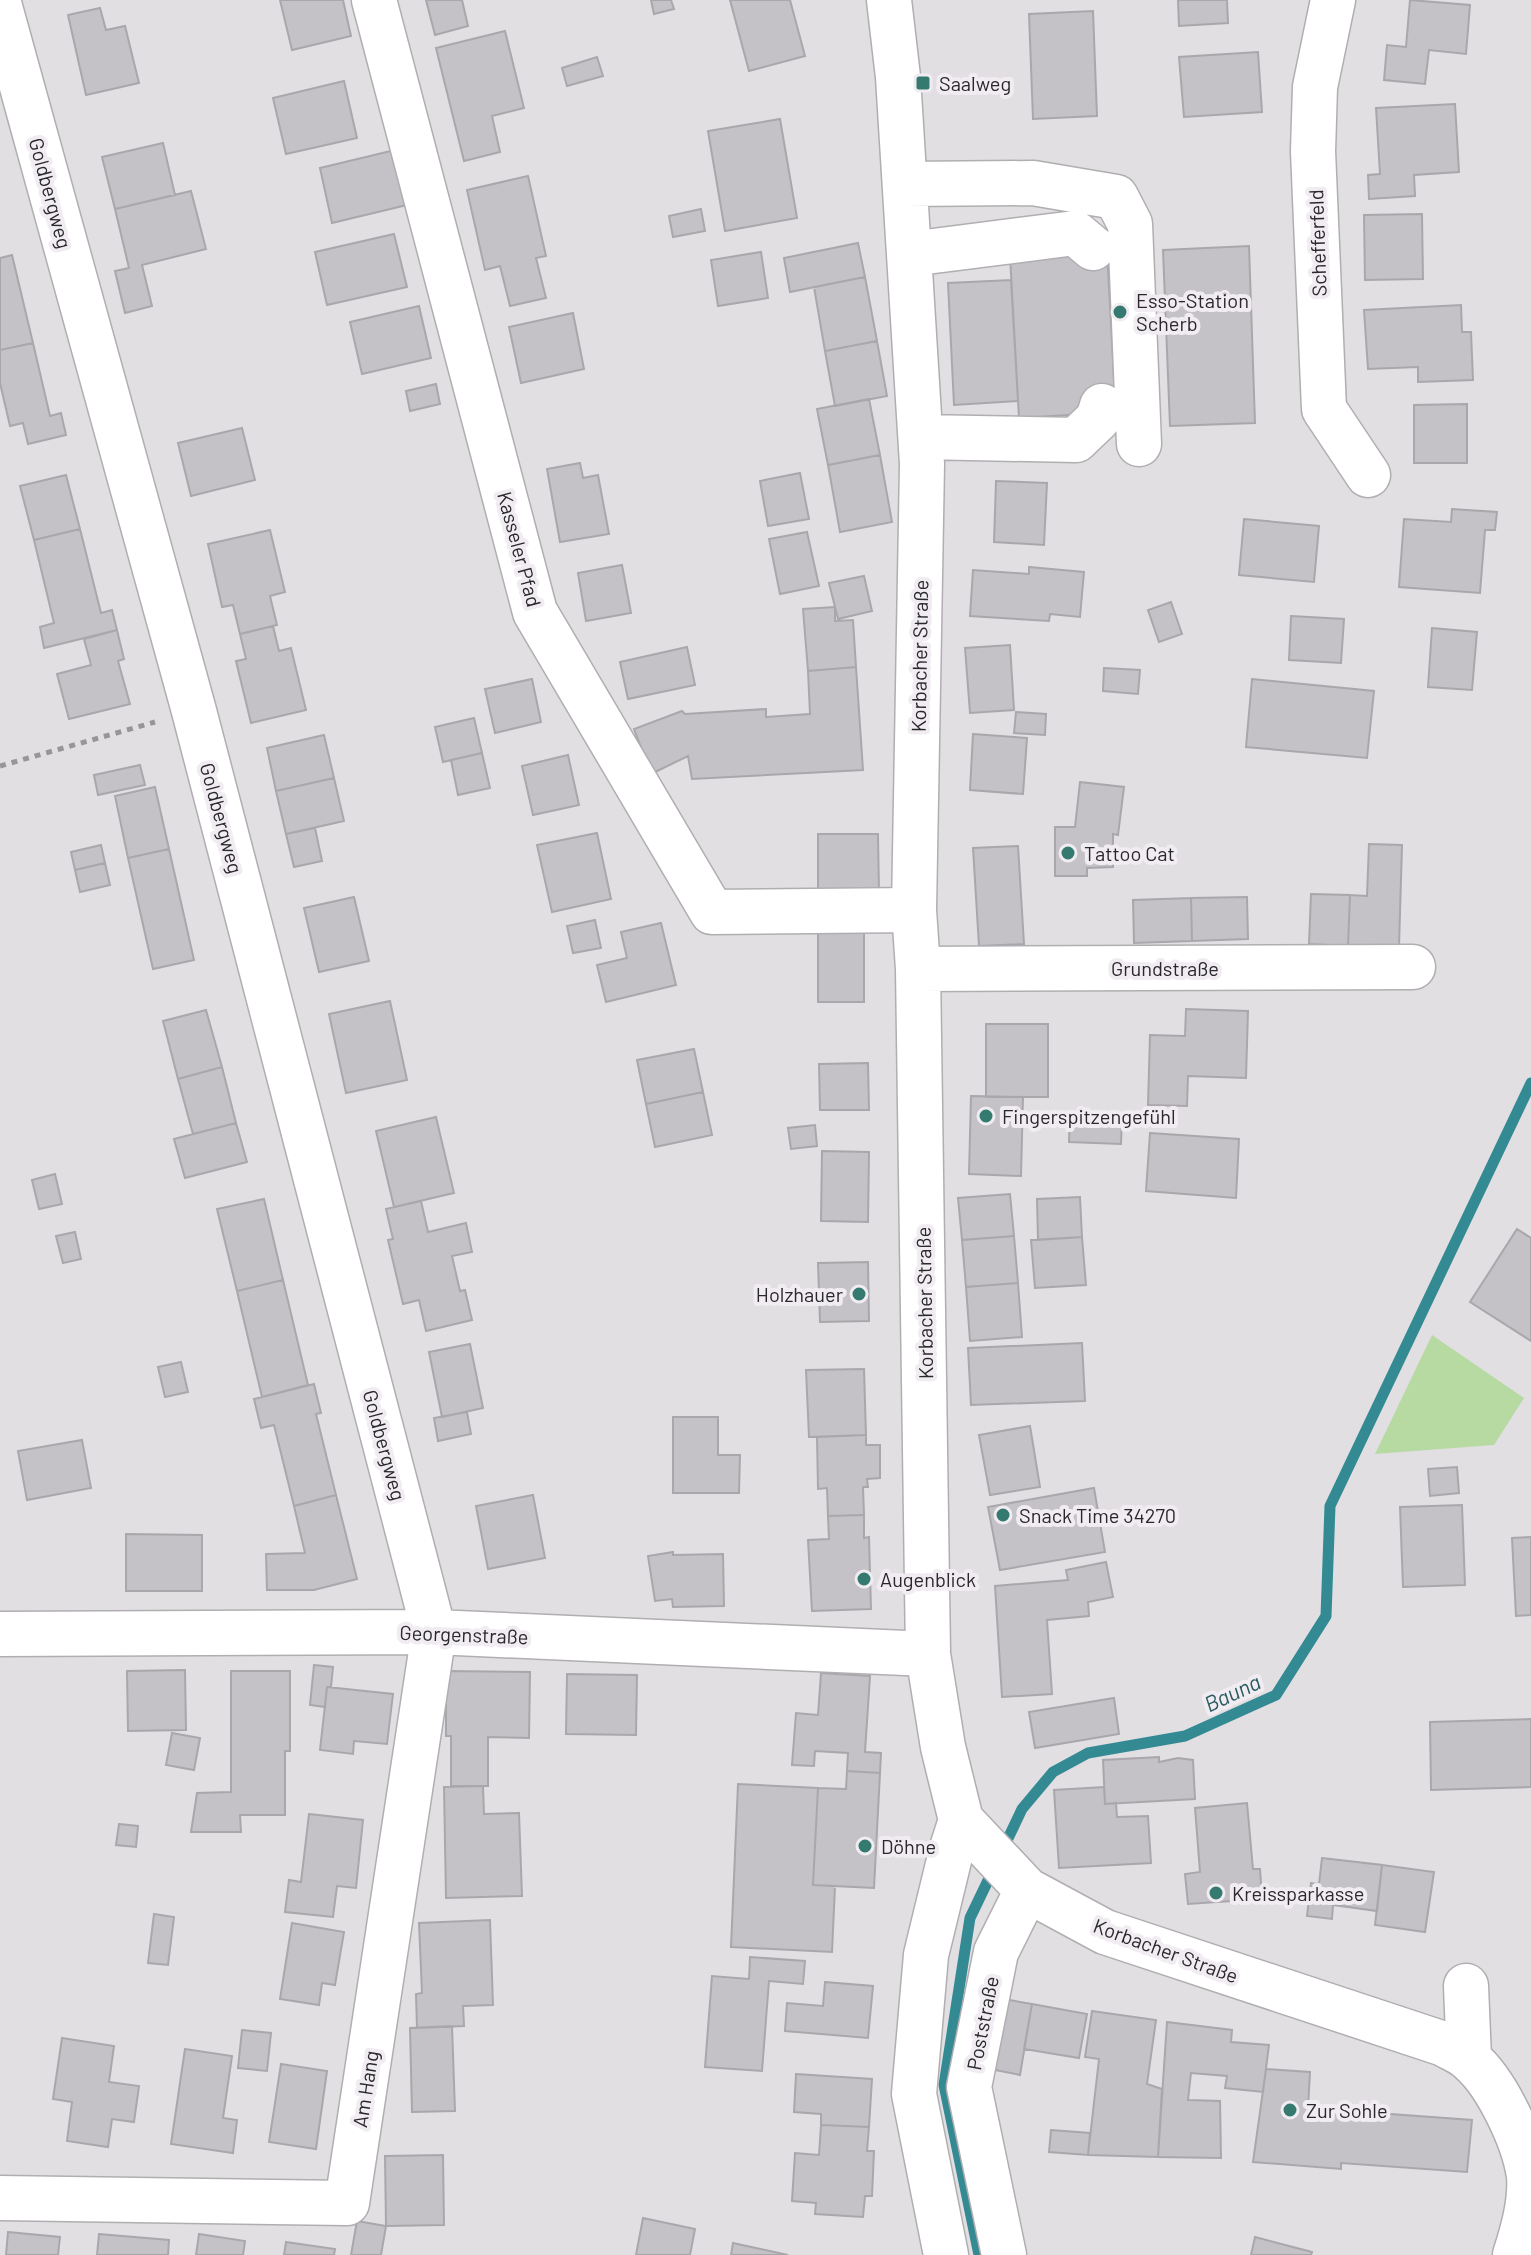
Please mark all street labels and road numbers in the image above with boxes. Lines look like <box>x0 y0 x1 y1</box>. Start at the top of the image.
street label: Goldbergweg <box>25 135 77 251</box>
street label: Schefferfeld <box>1303 189 1331 297</box>
street label: Kasseler Pfad <box>493 489 547 609</box>
street label: Korbacher Straße <box>906 580 932 732</box>
street label: Goldbergweg <box>196 760 248 876</box>
street label: Grundstraße <box>1111 956 1219 980</box>
street label: Korbacher Straße <box>911 1227 937 1379</box>
street label: Goldbergweg <box>359 1387 411 1503</box>
street label: Georgenstraße <box>399 1620 529 1648</box>
street label: Korbacher Straße <box>1090 1913 1242 1987</box>
street label: Poststraße <box>961 1974 1003 2072</box>
street label: Am Hang <box>347 2049 383 2129</box>

